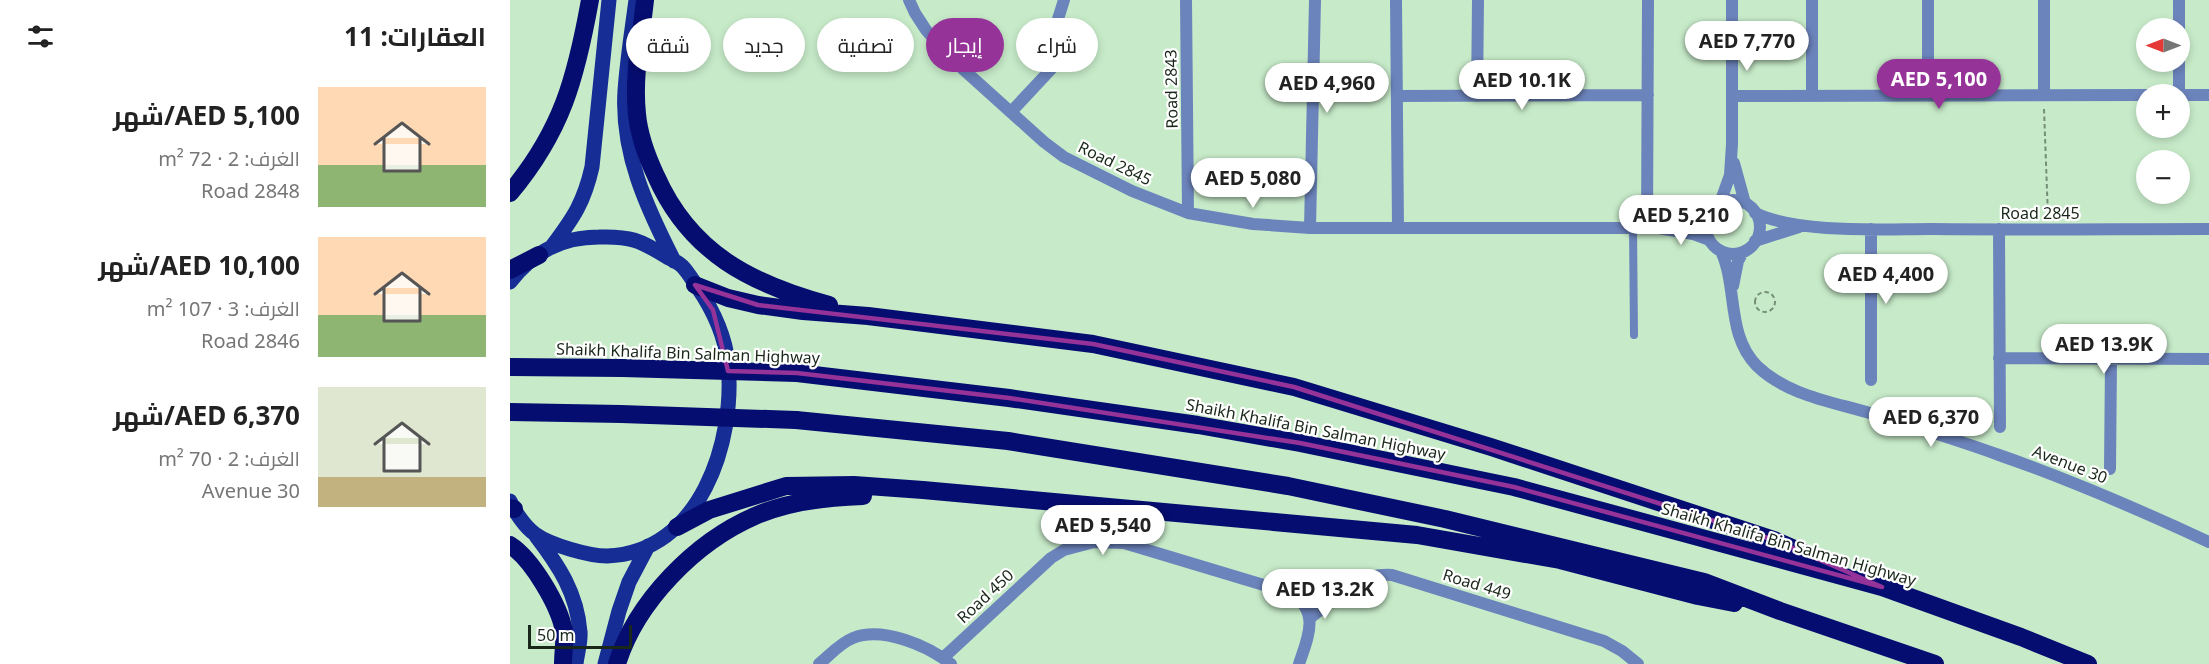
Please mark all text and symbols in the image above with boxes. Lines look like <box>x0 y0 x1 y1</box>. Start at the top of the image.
text: العقارات: 11 <box>344 18 486 54</box>
chip: شقة <box>626 18 711 72</box>
chip: جديد <box>723 18 805 72</box>
chip: تصفية <box>817 18 914 72</box>
chip: إيجار <box>926 18 1004 72</box>
chip: شراء <box>1016 18 1098 72</box>
north arrow <box>2136 18 2190 72</box>
map controls <box>2136 18 2190 204</box>
icon: filters <box>24 20 57 53</box>
pin: AED 7,770 <box>1678 21 1816 72</box>
text: AED 7,770 <box>1699 27 1795 54</box>
street label: Road 2843 <box>1159 49 1183 129</box>
pin: AED 5,100 <box>1870 59 2008 110</box>
pin: AED 10.1K <box>1453 60 1591 111</box>
pin: AED 4,960 <box>1258 63 1396 114</box>
text: AED 5,100 <box>1891 65 1987 92</box>
text: AED 10.1K <box>1473 66 1571 93</box>
text: AED 4,960 <box>1279 69 1375 96</box>
button: + <box>2136 84 2190 138</box>
text: AED 5,100/شهر <box>113 97 300 133</box>
icon: home <box>366 111 438 183</box>
street label: Road 2845 <box>1075 136 1155 190</box>
text: الغرف: 2 · 72 m² <box>158 145 300 172</box>
button: − <box>2136 150 2190 204</box>
pin: AED 5,080 <box>1184 158 1322 209</box>
text: AED 5,080 <box>1205 164 1301 191</box>
text: Road 2848 <box>201 177 300 204</box>
pin: AED 5,210 <box>1612 195 1750 246</box>
text: AED 5,210 <box>1633 201 1729 228</box>
street label: Road 2845 <box>2000 202 2080 224</box>
text: AED 10,100/شهر <box>98 247 300 283</box>
pin: AED 4,400 <box>1817 254 1955 305</box>
text: AED 4,400 <box>1838 260 1934 287</box>
icon: home <box>366 261 438 333</box>
text: الغرف: 3 · 107 m² <box>147 295 300 322</box>
pin: AED 13.9K <box>2035 324 2173 375</box>
text: Road 2846 <box>201 327 300 354</box>
text: AED 13.9K <box>2055 330 2153 357</box>
street label: Shaikh Khalifa Bin Salman Highway <box>556 337 821 369</box>
street label: Shaikh Khalifa Bin Salman Highway <box>1184 393 1448 465</box>
text: AED 6,370/شهر <box>113 397 300 433</box>
pin: AED 6,370 <box>1862 397 2000 448</box>
text: AED 6,370 <box>1883 403 1979 430</box>
icon: home <box>366 411 438 483</box>
street label: Avenue 30 <box>2029 440 2111 488</box>
text: الغرف: 2 · 70 m² <box>158 445 300 472</box>
text: Avenue 30 <box>202 477 300 504</box>
street label: Shaikh Khalifa Bin Salman Highway <box>1659 497 1920 591</box>
pin: AED 5,540 <box>1034 505 1172 556</box>
text: AED 5,540 <box>1055 511 1151 538</box>
street label: Road 449 <box>1440 563 1514 605</box>
street label: Road 450 <box>952 564 1018 628</box>
pin: AED 13.2K <box>1256 569 1394 620</box>
text: AED 13.2K <box>1276 575 1374 602</box>
scale bar <box>528 622 632 650</box>
text: 50 m <box>537 624 574 646</box>

